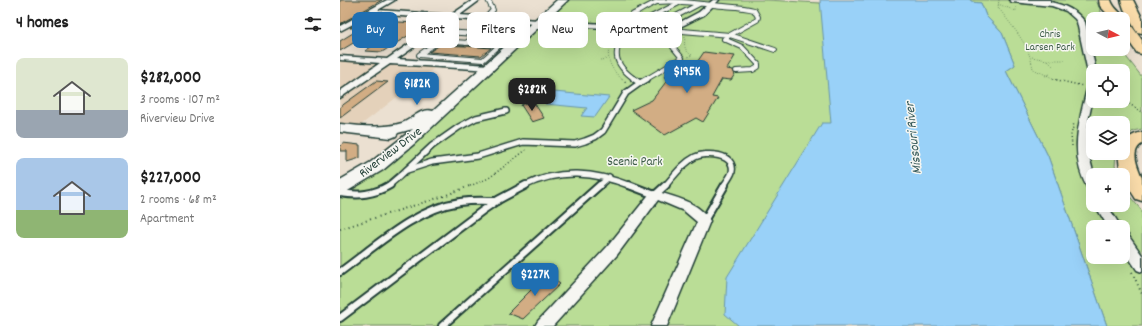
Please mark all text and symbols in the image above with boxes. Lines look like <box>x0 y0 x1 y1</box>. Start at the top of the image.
text: 4 homes <box>16 12 69 36</box>
chip: Buy <box>352 12 398 48</box>
chip: Rent <box>406 12 459 48</box>
chip: Filters <box>467 12 530 48</box>
chip: New <box>538 12 588 48</box>
chip: Apartment <box>596 12 682 48</box>
north arrow <box>1086 12 1130 56</box>
map controls <box>1086 12 1130 264</box>
icon: filters <box>302 13 324 35</box>
park label: Chris Larsen Park <box>1025 27 1075 56</box>
pin: $195K <box>659 60 715 94</box>
text: $195K <box>673 63 701 82</box>
button: locate <box>1086 64 1130 108</box>
text: $282,000 <box>140 67 201 91</box>
pin: $182K <box>389 72 445 106</box>
icon: home <box>48 74 96 122</box>
text: $182K <box>404 75 430 94</box>
pin: $282K <box>504 78 560 112</box>
text: $282K <box>517 81 547 100</box>
text: 3 rooms · 107 m² <box>140 91 220 110</box>
water label: Missouri River <box>900 99 928 175</box>
text: Riverview Drive <box>140 110 215 129</box>
button: layers <box>1086 116 1130 160</box>
street label: Riverview Drive <box>355 123 427 183</box>
park label: Scenic Park <box>607 153 663 172</box>
text: $227,000 <box>140 167 201 191</box>
button: + <box>1086 168 1130 212</box>
icon: home <box>48 174 96 222</box>
text: 2 rooms · 68 m² <box>140 191 217 210</box>
text: Apartment <box>140 210 194 229</box>
button: − <box>1086 220 1130 264</box>
pin: $227K <box>507 263 563 297</box>
text: $227K <box>521 266 549 285</box>

